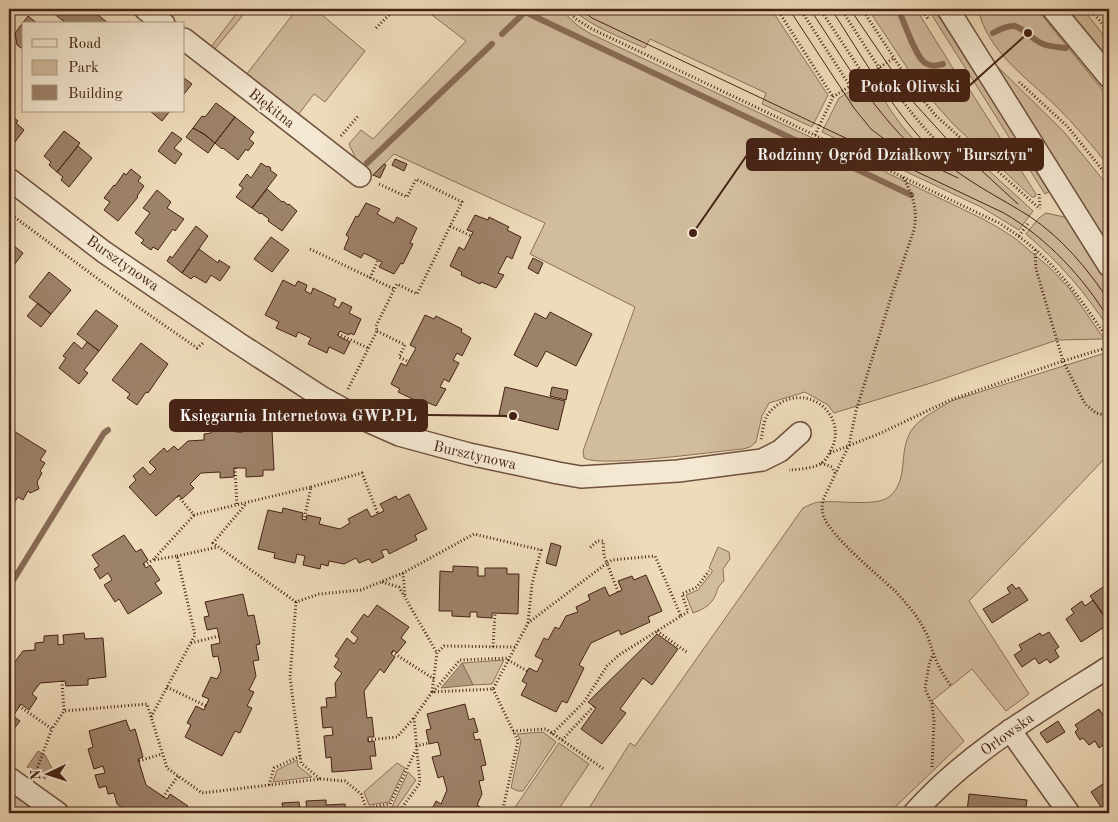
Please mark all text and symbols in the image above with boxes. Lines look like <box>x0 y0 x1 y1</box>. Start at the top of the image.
legend <box>22 22 185 112</box>
text: Road <box>68 37 102 52</box>
text: Park <box>68 61 99 76</box>
callout: Potok Oliwski <box>850 70 969 101</box>
text: Potok Oliwski <box>860 80 960 96</box>
text: Building <box>68 87 123 102</box>
street label: Błękitna <box>245 87 297 132</box>
callout: Rodzinny Ogród Działkowy "Bursztyn" <box>747 139 1043 170</box>
text: Rodzinny Ogród Działkowy "Bursztyn" <box>757 148 1033 164</box>
street label: Bursztynowa <box>83 234 162 295</box>
callout: Księgarnia Internetowa GWP.PL <box>170 400 427 431</box>
text: Księgarnia Internetowa GWP.PL <box>179 409 417 425</box>
street label: Bursztynowa <box>432 440 518 473</box>
street label: Orłowska <box>979 711 1038 759</box>
north arrow <box>22 750 72 800</box>
text: N <box>29 769 43 781</box>

